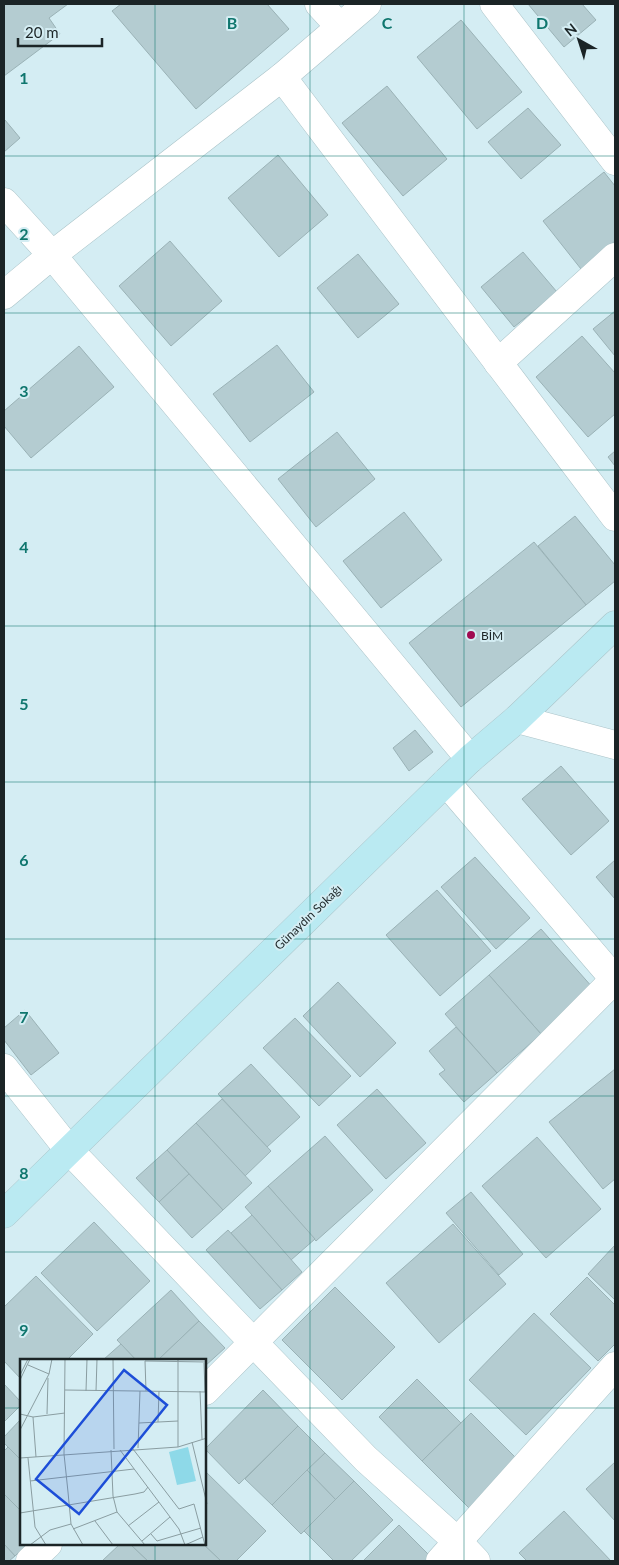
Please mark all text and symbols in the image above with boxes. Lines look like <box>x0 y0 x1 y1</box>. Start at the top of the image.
text: B <box>227 13 237 32</box>
text: C <box>382 13 393 32</box>
text: D <box>536 13 548 32</box>
scale bar <box>18 15 101 47</box>
north arrow <box>554 15 604 65</box>
text: N <box>561 20 580 40</box>
text: 20 m <box>25 23 59 41</box>
text: 1 <box>19 68 29 87</box>
text: 2 <box>19 224 29 243</box>
text: 3 <box>19 381 29 400</box>
text: 4 <box>19 537 29 556</box>
place label: BİM <box>481 628 503 643</box>
marker: BİM <box>465 629 477 641</box>
text: 5 <box>19 694 29 713</box>
text: 6 <box>19 850 29 869</box>
street label: Günaydın Sokağı <box>271 881 345 953</box>
text: 7 <box>19 1007 29 1026</box>
text: 8 <box>19 1163 29 1182</box>
text: 9 <box>19 1320 29 1339</box>
inset map <box>20 1359 206 1545</box>

